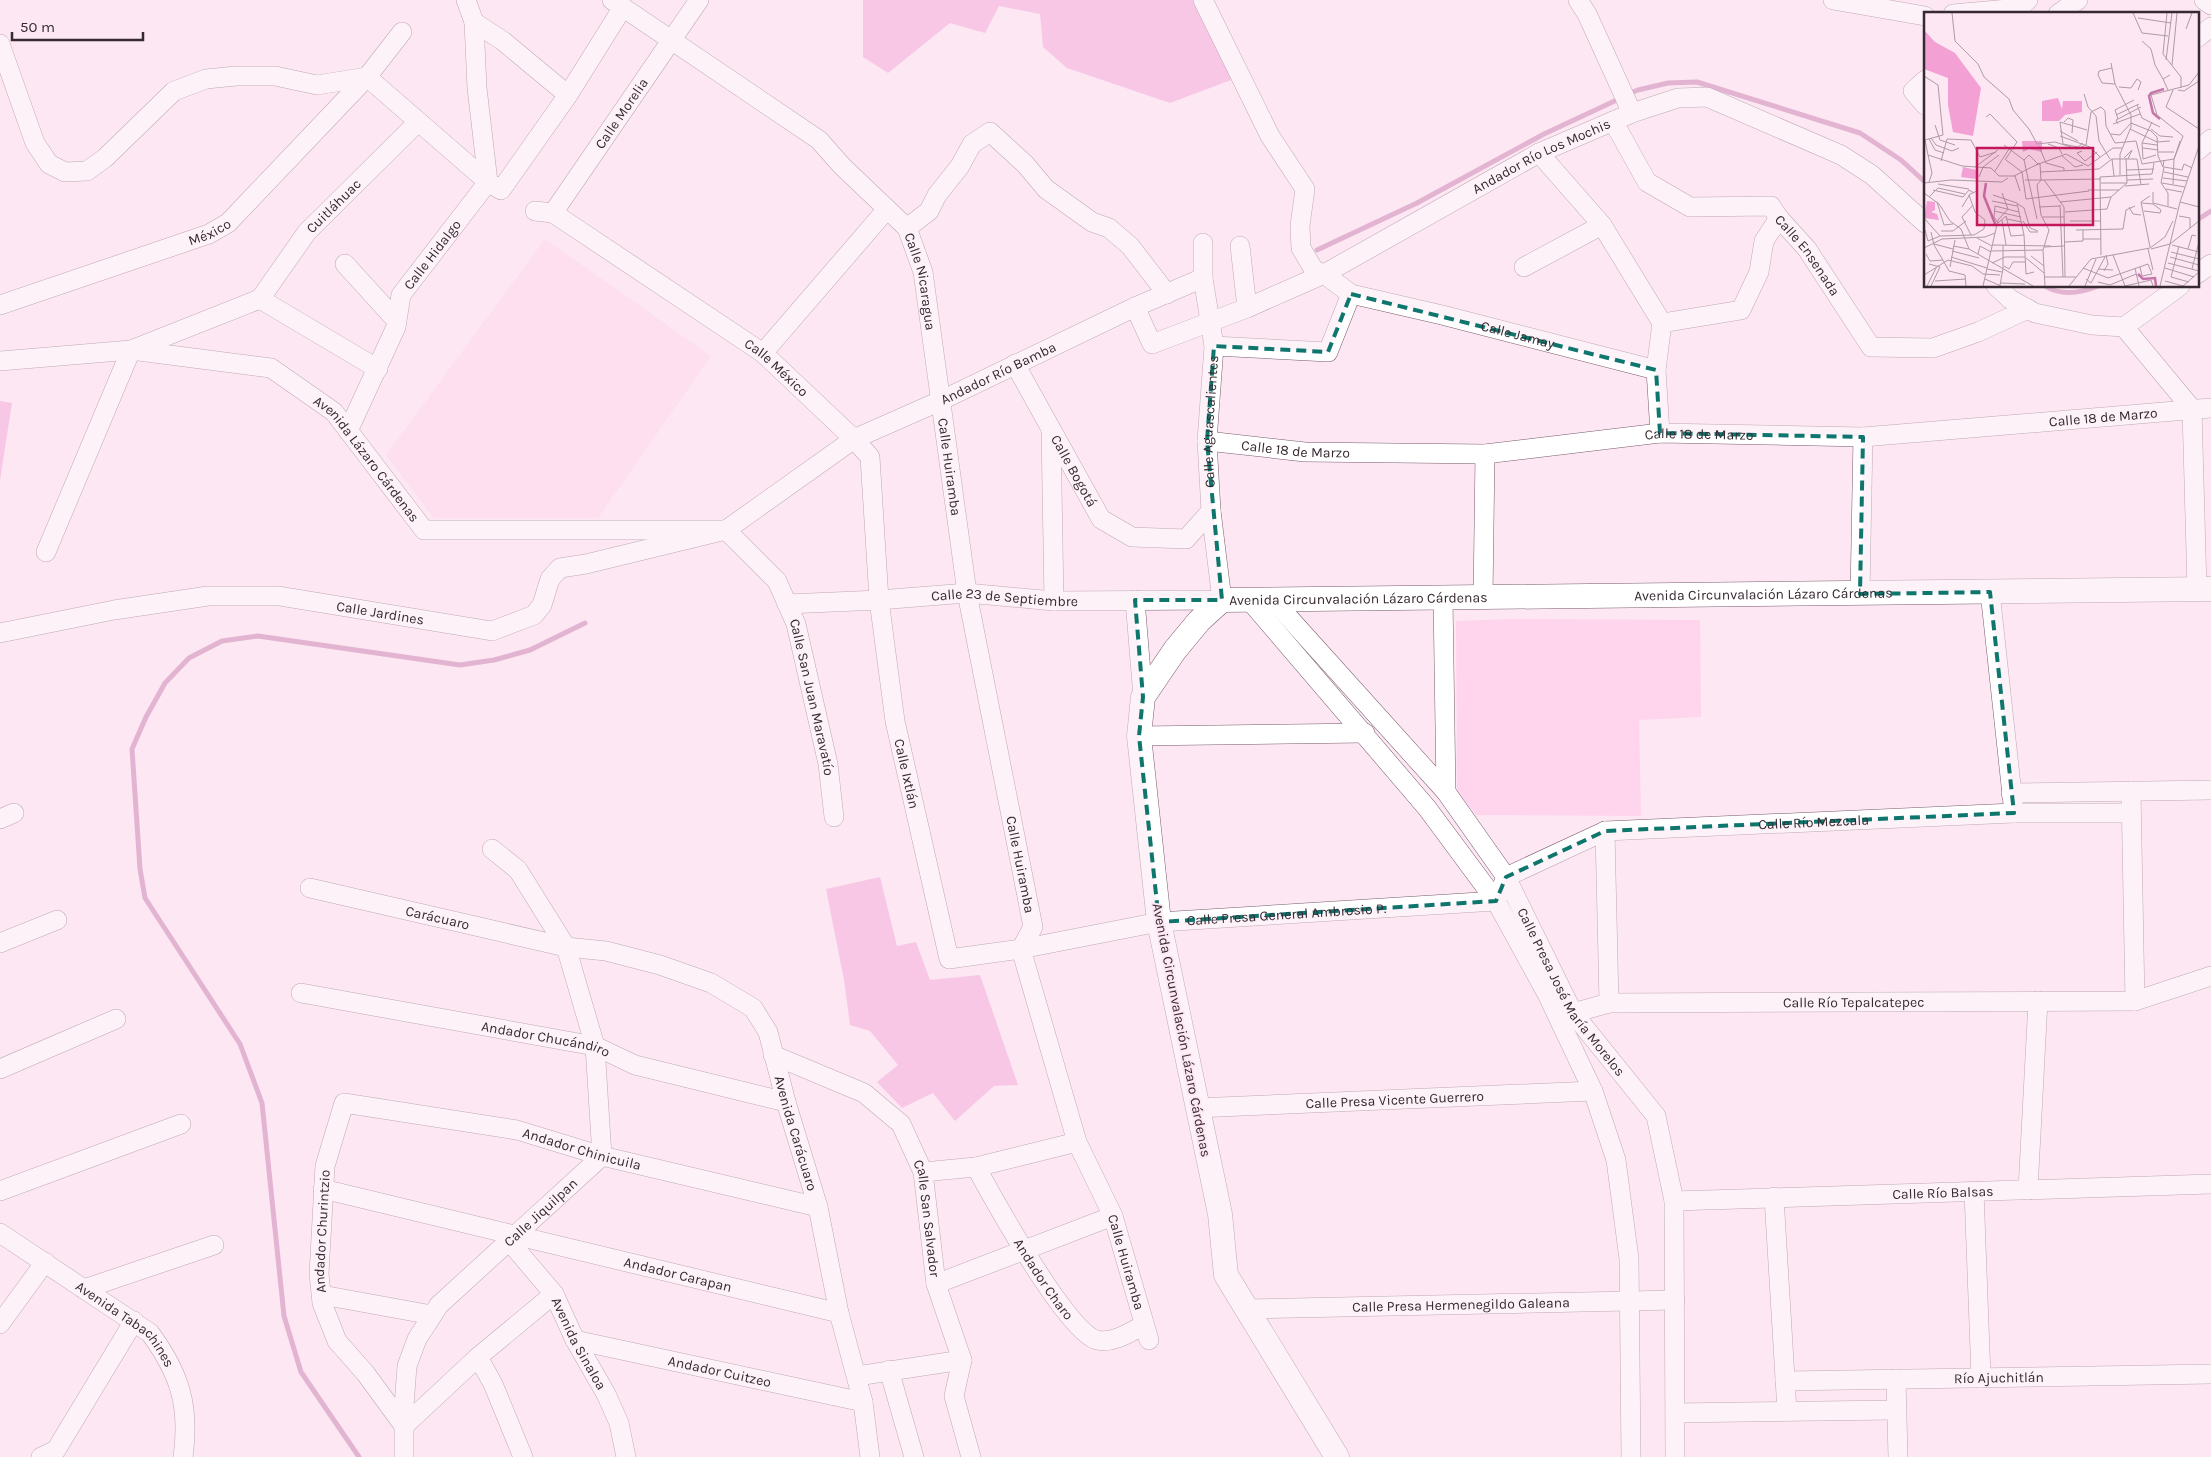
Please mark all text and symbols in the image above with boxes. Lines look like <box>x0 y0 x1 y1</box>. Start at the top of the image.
scale bar <box>12 10 144 42</box>
inset map <box>1924 12 2198 288</box>
text: 50 m <box>20 18 55 36</box>
street label: Calle Morelia <box>591 75 652 152</box>
street label: Andador Río Los Mochis <box>1469 115 1613 198</box>
street label: Cuitláhuac <box>303 176 365 237</box>
street label: Calle Ensenada <box>1771 211 1843 299</box>
street label: México <box>186 215 234 249</box>
street label: Calle Hidalgo <box>400 216 465 293</box>
street label: Calle Nicaragua <box>900 230 939 332</box>
street label: Calle Jamay <box>1479 317 1557 353</box>
street label: Calle México <box>741 335 812 400</box>
street label: Andador Río Bamba <box>938 338 1059 408</box>
street label: Calle Aguascalientes <box>1199 355 1222 488</box>
street label: Avenida Lázaro Cárdenas <box>310 392 423 526</box>
street label: Calle 18 de Marzo <box>2048 404 2158 430</box>
street label: Calle Huiramba <box>934 417 964 517</box>
street label: Calle 18 de Marzo <box>1644 425 1754 444</box>
street label: Calle Bogotá <box>1047 432 1100 510</box>
street label: Calle 18 de Marzo <box>1240 437 1350 461</box>
street label: Calle 23 de Septiembre <box>930 585 1078 610</box>
street label: Avenida Circunvalación Lázaro Cárdenas <box>1634 585 1893 604</box>
street label: Avenida Circunvalación Lázaro Cárdenas <box>1229 589 1488 609</box>
street label: Calle Jardines <box>335 598 425 629</box>
street label: Calle San Juan Maravatío <box>786 616 837 777</box>
street label: Calle Ixtlán <box>890 737 923 810</box>
street label: Calle Río Mezcala <box>1758 811 1869 833</box>
street label: Calle Huiramba <box>1002 815 1038 915</box>
street label: Calle Presa General Ambrosio P. <box>1186 900 1387 929</box>
street label: Carácuaro <box>404 902 471 934</box>
street label: Avenida Circunvalación Lázaro Cárdenas <box>1149 902 1214 1158</box>
street label: Calle Presa José María Morelos <box>1513 905 1628 1080</box>
street label: Calle Río Tepalcatepec <box>1783 994 1924 1011</box>
street label: Andador Chucándiro <box>480 1018 613 1061</box>
street label: Avenida Carácuaro <box>771 1074 821 1193</box>
street label: Calle Presa Vicente Guerrero <box>1305 1088 1484 1112</box>
street label: Andador Chinicuila <box>521 1124 643 1174</box>
street label: Calle San Salvador <box>909 1157 943 1279</box>
street label: Andador Churintzio <box>311 1169 334 1294</box>
street label: Calle Jiquilpan <box>501 1175 581 1250</box>
street label: Calle Río Balsas <box>1892 1183 1994 1203</box>
street label: Calle Huiramba <box>1104 1212 1148 1312</box>
street label: Andador Charo <box>1010 1236 1077 1323</box>
street label: Andador Carapan <box>622 1254 733 1296</box>
street label: Avenida Tabachines <box>72 1278 178 1370</box>
street label: Calle Presa Hermenegildo Galeana <box>1352 1294 1570 1316</box>
street label: Avenida Sinaloa <box>548 1295 610 1393</box>
street label: Andador Cuitzeo <box>667 1352 773 1391</box>
street label: Río Ajuchitlán <box>1954 1369 2044 1387</box>

